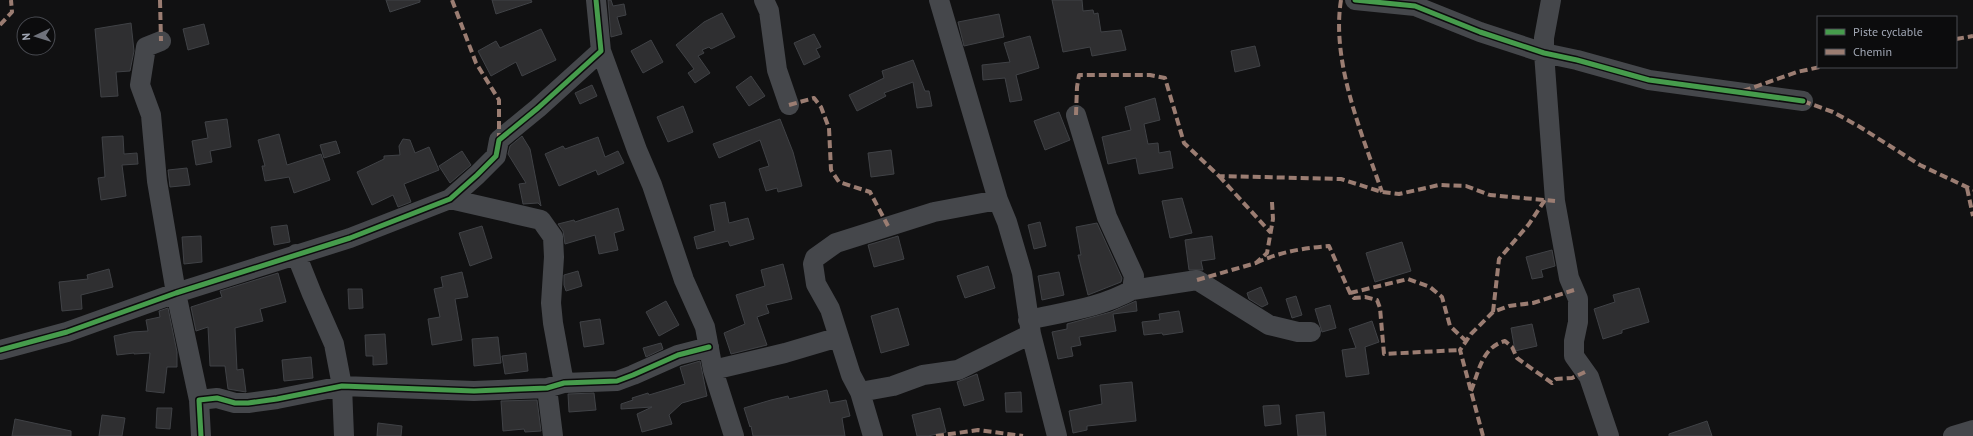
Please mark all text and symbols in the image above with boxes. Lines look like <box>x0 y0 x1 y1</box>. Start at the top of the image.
north arrow <box>16 16 56 56</box>
legend <box>1817 16 1957 68</box>
text: Piste cyclable <box>1853 24 1923 39</box>
text: N <box>19 33 33 41</box>
text: Chemin <box>1853 44 1892 59</box>

